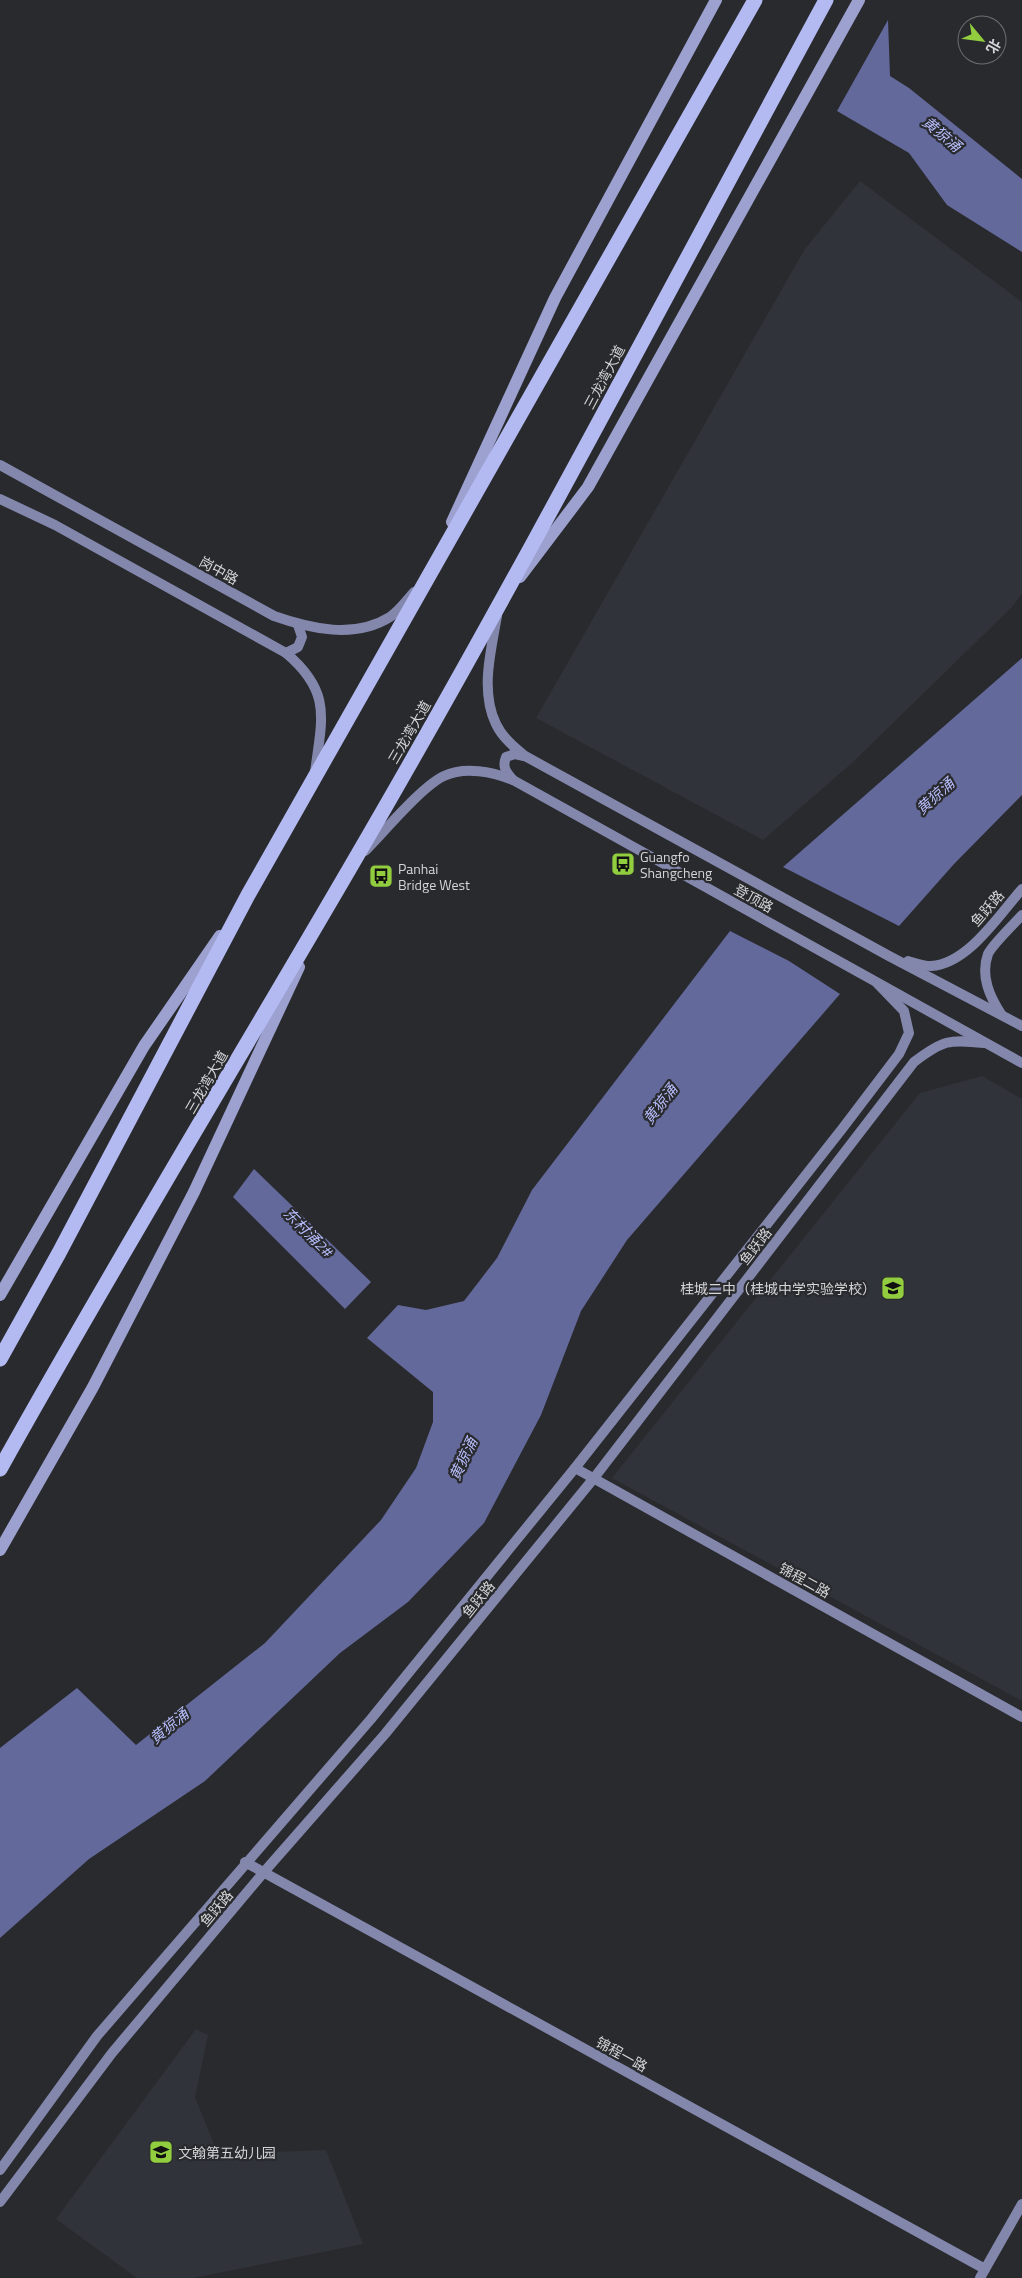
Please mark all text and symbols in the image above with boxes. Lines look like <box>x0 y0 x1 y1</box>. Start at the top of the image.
north arrow <box>957 15 1007 65</box>
text: 北 <box>981 35 1006 58</box>
water label: 黄猄涌 <box>917 111 968 159</box>
street label: 三龙湾大道 <box>578 341 630 413</box>
street label: 岗中路 <box>196 551 242 589</box>
street label: 三龙湾大道 <box>382 696 436 768</box>
water label: 黄猄涌 <box>911 771 961 820</box>
place label: Guangfo Shangcheng <box>640 846 712 883</box>
bus stop icon: Guangfo Shangcheng <box>610 851 636 877</box>
place label: Panhai Bridge West <box>398 858 470 895</box>
bus stop icon: Panhai Bridge West <box>368 863 394 889</box>
street label: 登顶路 <box>731 879 777 917</box>
street label: 鱼跃路 <box>965 885 1009 931</box>
street label: 三龙湾大道 <box>179 1046 233 1118</box>
water label: 黄猄涌 <box>637 1078 684 1129</box>
water label: 东村涌2# <box>278 1202 339 1263</box>
street label: 鱼跃路 <box>734 1223 776 1269</box>
school or university icon: 桂城二中（桂城中学实验学校） <box>880 1275 906 1301</box>
place label: 桂城二中（桂城中学实验学校） <box>680 1278 876 1299</box>
water label: 黄猄涌 <box>443 1432 484 1484</box>
street label: 锦程二路 <box>775 1557 835 1603</box>
street label: 鱼跃路 <box>457 1576 499 1622</box>
water label: 黄猄涌 <box>144 1701 195 1749</box>
street label: 鱼跃路 <box>194 1885 238 1931</box>
street label: 锦程一路 <box>592 2031 652 2077</box>
school or university icon: 文翰第五幼儿园 <box>148 2139 174 2165</box>
place label: 文翰第五幼儿园 <box>178 2142 276 2163</box>

